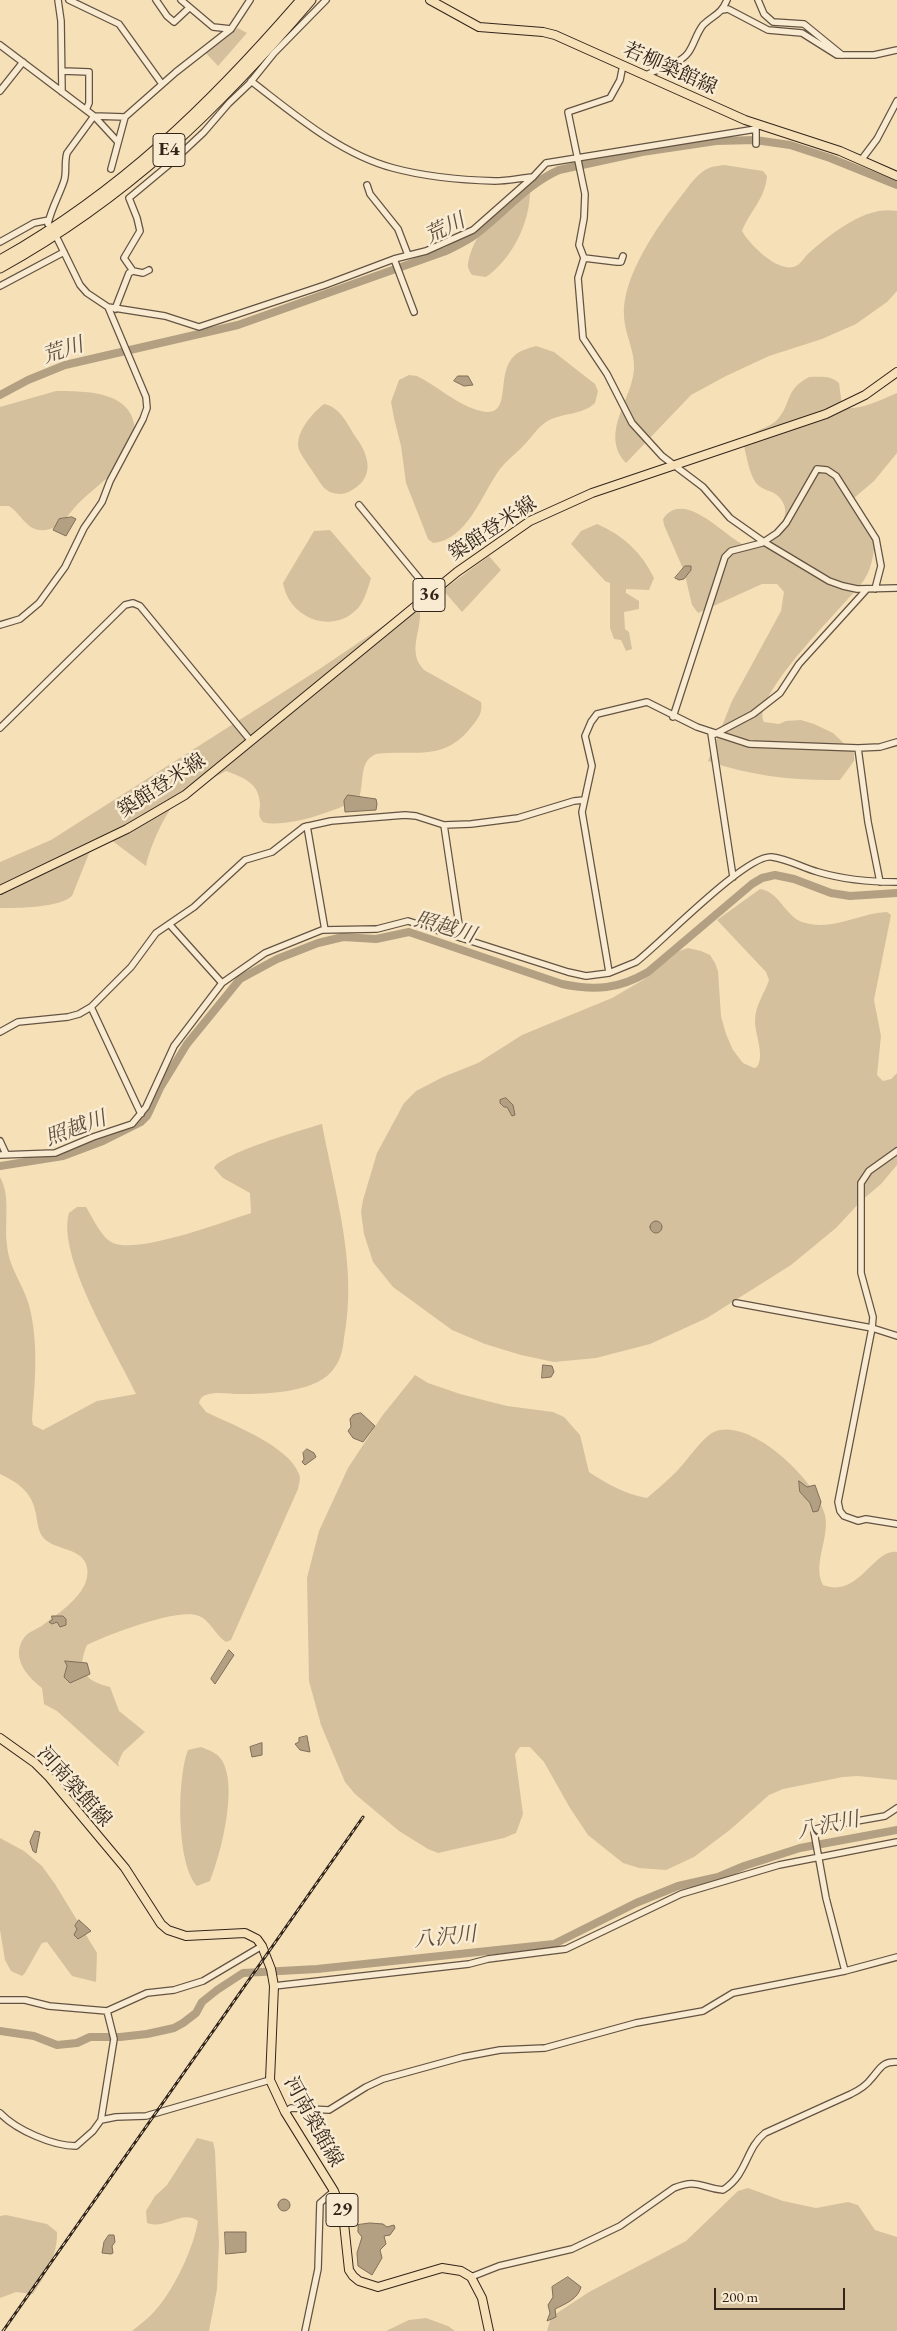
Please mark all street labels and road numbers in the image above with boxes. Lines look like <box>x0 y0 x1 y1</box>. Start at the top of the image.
street label: 若柳築館線 <box>619 38 721 100</box>
road number: E4 <box>153 134 185 166</box>
street label: 築館登米線 <box>445 492 541 566</box>
road number: 36 <box>413 578 445 612</box>
street label: 築館登米線 <box>114 749 210 823</box>
street label: 河南築館線 <box>32 1742 116 1832</box>
street label: 河南築館線 <box>278 2072 348 2172</box>
road number: 29 <box>326 2194 358 2226</box>

